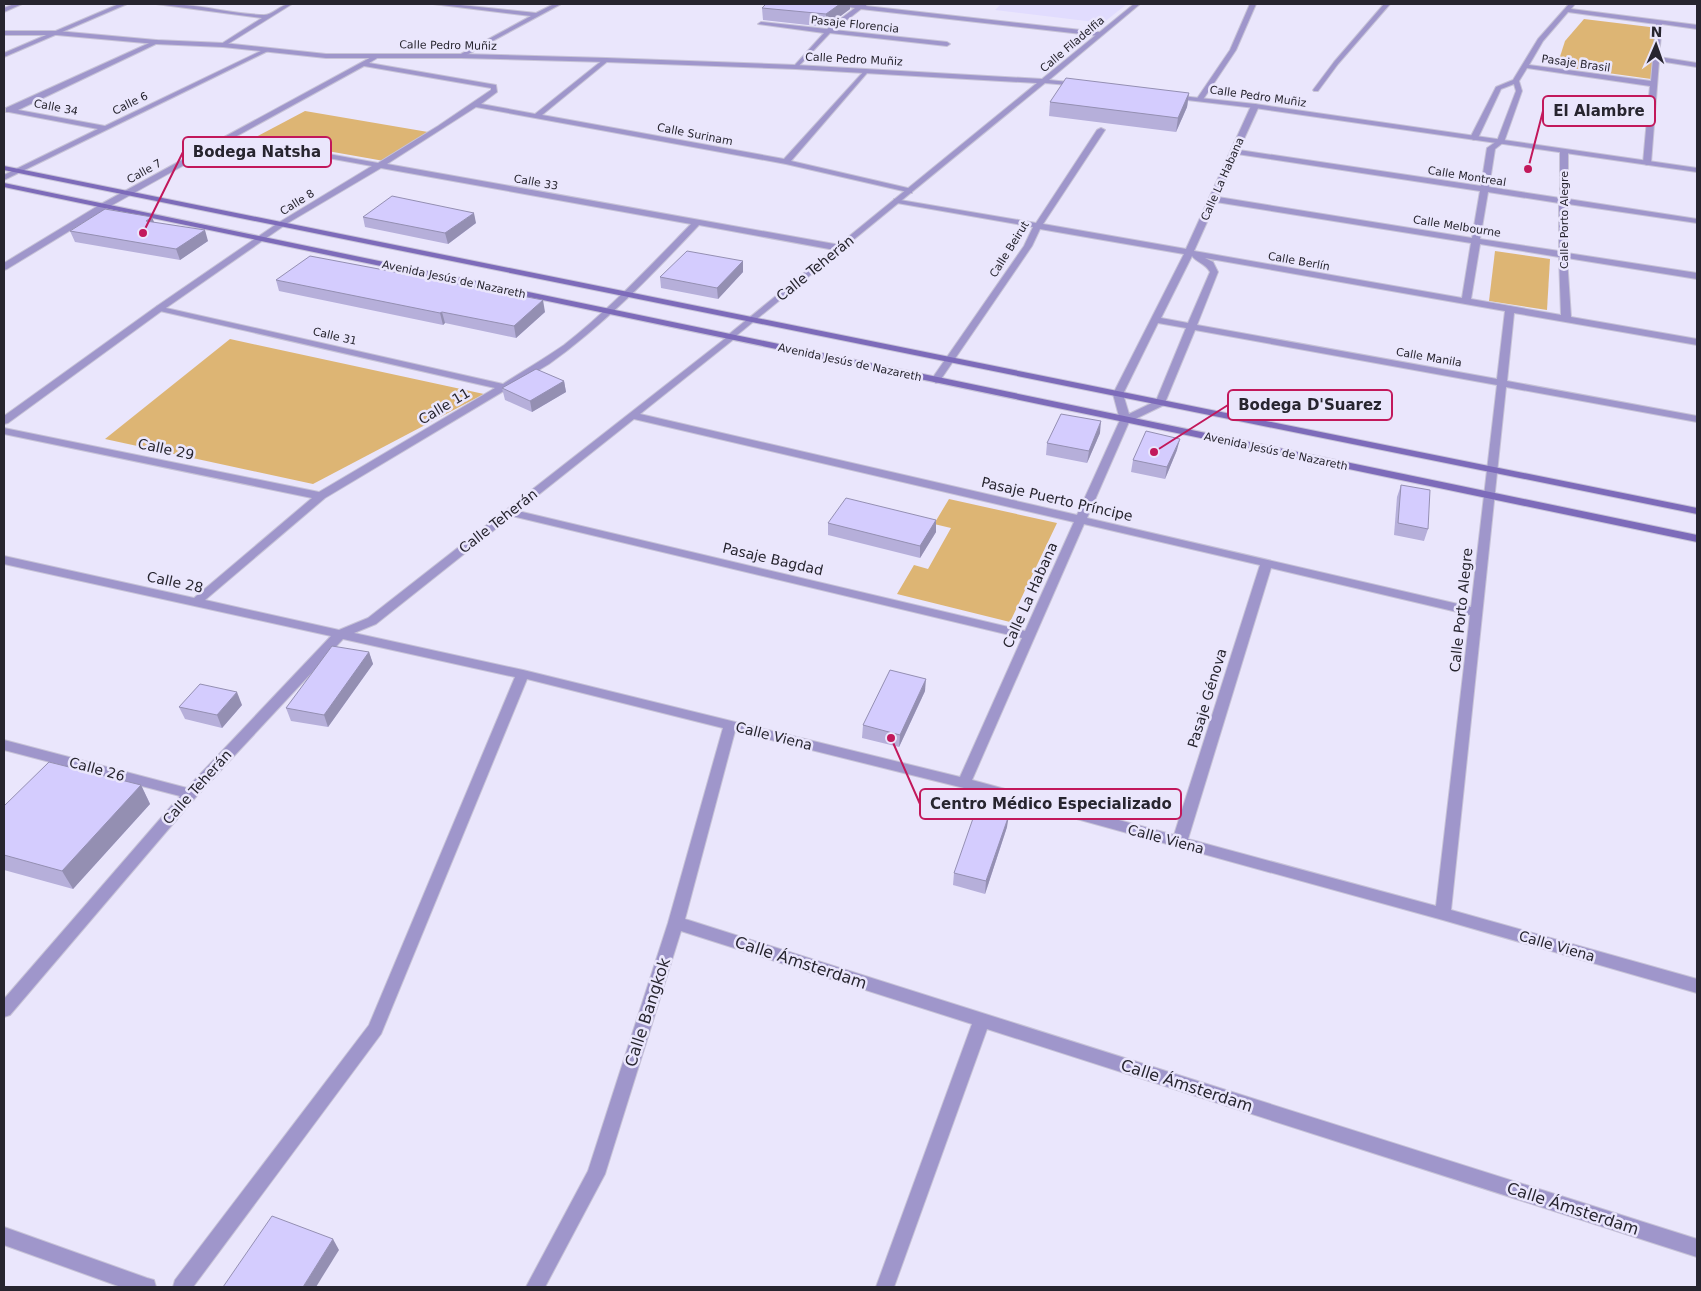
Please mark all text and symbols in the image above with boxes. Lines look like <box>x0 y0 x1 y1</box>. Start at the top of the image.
street label: Pasaje Florencia <box>810 13 900 36</box>
street label: Calle Filadelfia <box>1038 14 1107 75</box>
north arrow <box>1631 20 1681 70</box>
text: N <box>1650 24 1663 40</box>
street label: Calle Pedro Muñiz <box>399 38 497 53</box>
street label: Calle Pedro Muñiz <box>805 50 903 69</box>
street label: Pasaje Brasil <box>1541 52 1611 75</box>
street label: Calle Pedro Muñiz <box>1209 83 1307 110</box>
street label: Calle 6 <box>110 89 150 118</box>
callout: El Alambre <box>1543 96 1655 126</box>
street label: Calle 34 <box>33 97 79 118</box>
text: El Alambre <box>1553 102 1645 120</box>
street label: Calle Surinam <box>656 121 734 148</box>
street label: Calle La Habana <box>1198 136 1247 223</box>
callout: Bodega Natsha <box>183 137 331 167</box>
text: Bodega Natsha <box>193 143 321 161</box>
street label: Calle 7 <box>125 157 164 186</box>
street label: Calle Montreal <box>1427 164 1507 189</box>
street label: Calle Porto Alegre <box>1558 171 1571 269</box>
street label: Calle 33 <box>513 172 559 193</box>
street label: Calle 8 <box>278 187 317 218</box>
street label: Calle Melbourne <box>1412 213 1502 240</box>
street label: Calle Beirut <box>987 218 1032 280</box>
street label: Calle Teherán <box>773 232 857 304</box>
street label: Calle Berlín <box>1267 250 1331 273</box>
street label: Avenida Jesús de Nazareth <box>381 258 527 301</box>
street label: Calle 31 <box>312 325 358 348</box>
street label: Avenida Jesús de Nazareth <box>777 341 923 384</box>
street label: Calle Manila <box>1395 345 1463 370</box>
street label: Calle 11 <box>415 384 473 428</box>
callout: Bodega D'Suarez <box>1228 390 1392 420</box>
text: Bodega D'Suarez <box>1238 396 1382 414</box>
street label: Avenida Jesús de Nazareth <box>1203 430 1349 473</box>
street label: Calle 29 <box>136 435 196 463</box>
street label: Pasaje Puerto Príncipe <box>980 474 1134 524</box>
street label: Calle Teherán <box>456 486 540 556</box>
street label: Pasaje Bagdad <box>721 540 825 578</box>
street label: Calle La Habana <box>999 540 1061 650</box>
street label: Calle Porto Alegre <box>1447 547 1475 673</box>
street label: Calle 28 <box>145 568 205 596</box>
street label: Pasaje Génova <box>1184 646 1230 750</box>
street label: Calle Viena <box>734 719 814 753</box>
street label: Calle Teherán <box>159 746 235 828</box>
street label: Calle 26 <box>67 754 127 784</box>
callout: Centro Médico Especializado <box>920 789 1181 819</box>
text: Centro Médico Especializado <box>930 795 1172 813</box>
street label: Calle Viena <box>1126 821 1206 857</box>
street label: Calle Viena <box>1517 928 1597 964</box>
street label: Calle Ámsterdam <box>732 932 869 993</box>
street label: Calle Bangkok <box>621 954 674 1069</box>
street label: Calle Ámsterdam <box>1118 1055 1255 1116</box>
street label: Calle Ámsterdam <box>1504 1178 1641 1239</box>

